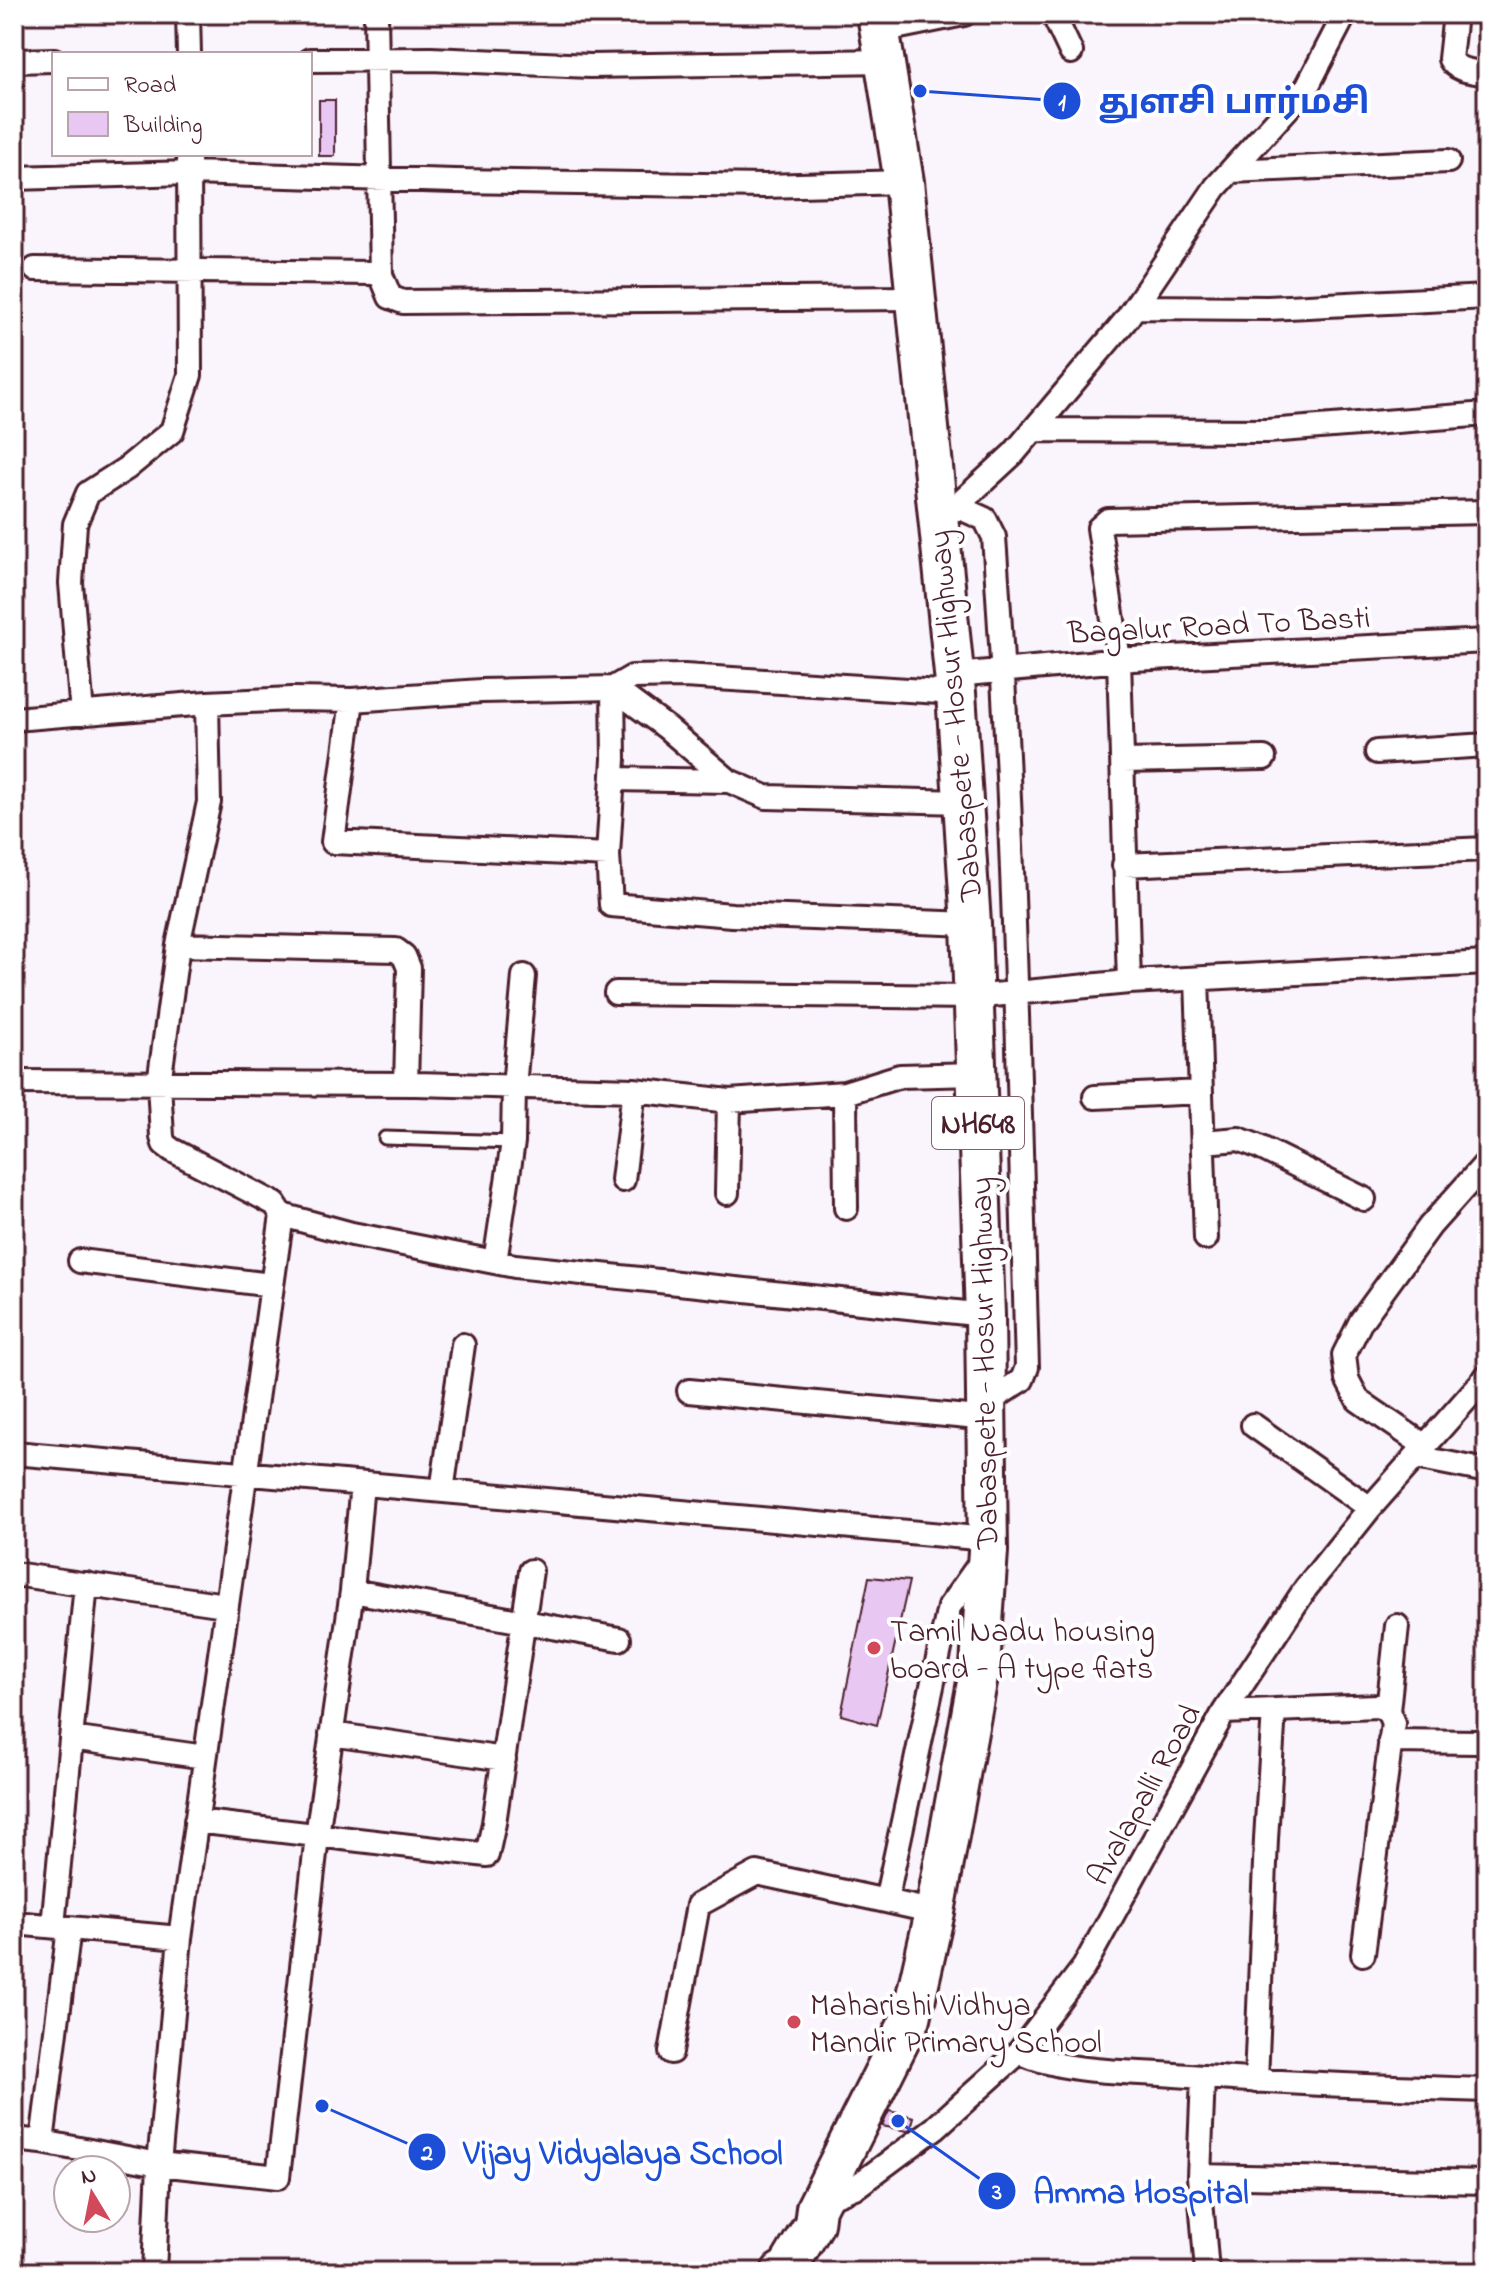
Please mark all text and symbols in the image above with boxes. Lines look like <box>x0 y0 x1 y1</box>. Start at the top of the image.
legend <box>52 52 312 156</box>
text: Road <box>124 69 177 104</box>
callout: துளசி பார்மசி <box>1042 72 1385 130</box>
text: துளசி பார்மசி <box>1098 80 1370 130</box>
text: 1 <box>1058 87 1066 122</box>
text: Building <box>123 109 203 144</box>
street label: Dabaspete - Hosur Highway <box>918 528 997 904</box>
street label: Bagalur Road To Basti <box>1066 596 1372 659</box>
road number: NH648 <box>932 1097 1024 1149</box>
street label: Dabaspete - Hosur Highway <box>960 1176 1013 1551</box>
place label: Tamil Nadu housing board - A type flats <box>890 1610 1155 1694</box>
marker: Tamil Nadu housing board - A type flats <box>865 1639 883 1657</box>
street label: Avalapalli Road <box>1077 1696 1215 1895</box>
place label: Maharishi Vidhya Mandir Primary School <box>810 1984 1102 2068</box>
marker: Maharishi Vidhya Mandir Primary School <box>785 2013 803 2031</box>
callout: Vijay Vidyalaya School <box>407 2123 799 2181</box>
text: Vijay Vidyalaya School <box>462 2131 783 2182</box>
text: 2 <box>420 2137 433 2172</box>
north arrow <box>52 2154 132 2234</box>
text: N <box>79 2160 99 2194</box>
callout: Amma Hospital <box>977 2162 1265 2220</box>
text: Amma Hospital <box>1033 2170 1249 2220</box>
text: 3 <box>991 2176 1002 2211</box>

